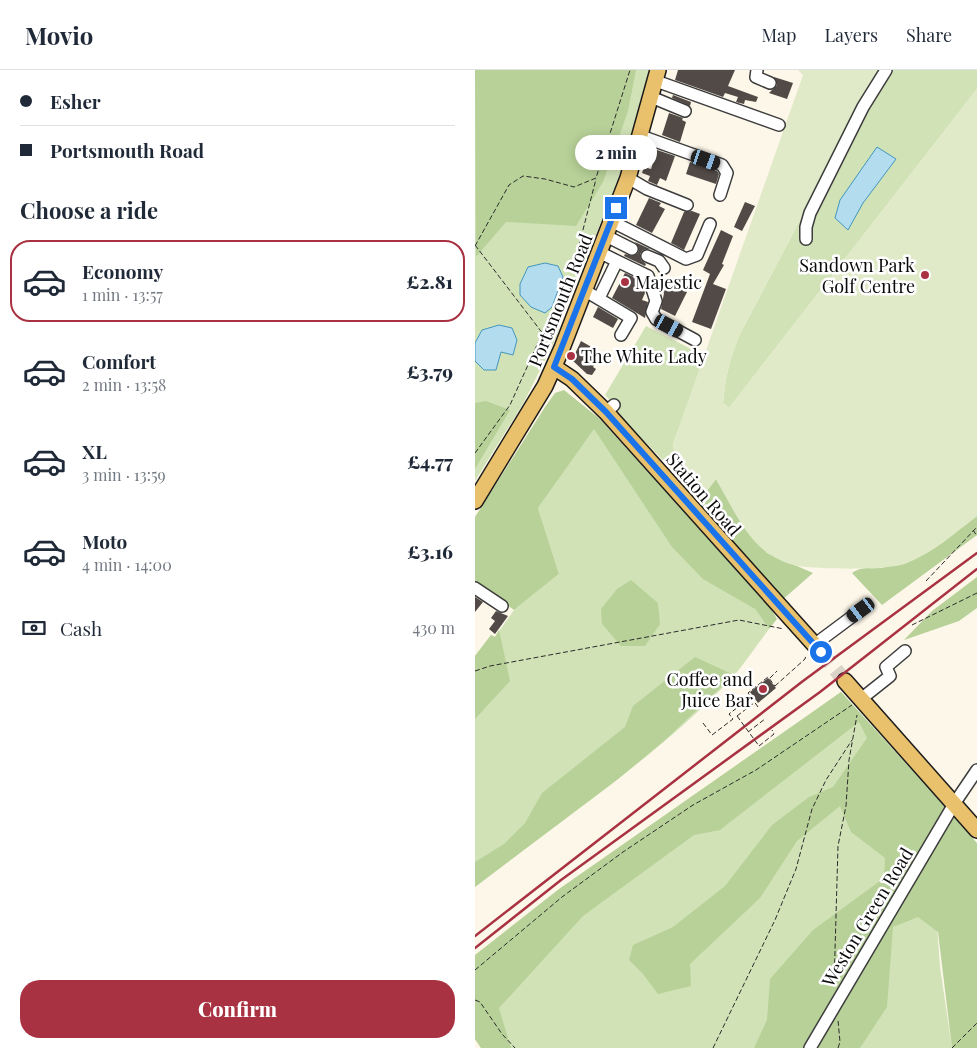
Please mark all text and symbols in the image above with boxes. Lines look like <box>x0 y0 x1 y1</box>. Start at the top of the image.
text: Movio <box>25 19 93 51</box>
text: Map <box>761 23 796 47</box>
text: Layers <box>824 23 878 47</box>
text: Share <box>906 23 952 47</box>
text: Esher <box>50 88 101 114</box>
callout: 2 min <box>575 136 657 170</box>
text: Portsmouth Road <box>50 137 204 163</box>
text: 2 min <box>595 142 637 163</box>
car <box>689 148 722 172</box>
text: Choose a ride <box>20 195 158 225</box>
route end <box>605 197 627 219</box>
street label: Portsmouth Road <box>522 229 598 370</box>
place label: Sandown Park Golf Centre <box>799 253 915 298</box>
text: Economy <box>82 258 163 284</box>
icon: car <box>22 259 67 304</box>
text: £2.81 <box>406 268 453 294</box>
marker: Sandown Park Golf Centre <box>919 269 931 281</box>
place label: Majestic <box>635 270 702 294</box>
marker: Majestic <box>619 276 631 288</box>
text: 1 min · 13:57 <box>82 284 163 305</box>
car <box>652 312 685 340</box>
place label: The White Lady <box>581 344 707 368</box>
text: Comfort <box>82 348 156 374</box>
icon: car <box>22 349 67 394</box>
marker: The White Lady <box>565 350 577 362</box>
text: £3.79 <box>406 358 453 384</box>
text: 2 min · 13:58 <box>82 374 166 395</box>
text: XL <box>82 438 107 464</box>
icon: car <box>22 439 67 484</box>
street label: Station Road <box>661 447 747 541</box>
text: £4.77 <box>407 448 453 474</box>
text: 3 min · 13:59 <box>82 464 166 485</box>
text: Moto <box>82 528 127 554</box>
icon: car <box>22 529 67 574</box>
text: £3.16 <box>407 538 453 564</box>
text: 4 min · 14:00 <box>82 554 172 575</box>
car <box>844 595 877 625</box>
icon: cash <box>20 614 48 642</box>
text: Cash <box>60 615 102 641</box>
text: 430 m <box>412 617 455 638</box>
route start <box>810 641 832 663</box>
place label: Coffee and Juice Bar <box>666 667 754 712</box>
marker: Coffee and Juice Bar <box>757 683 769 695</box>
street label: Weston Green Road <box>815 842 918 992</box>
button: Confirm <box>20 980 455 1038</box>

